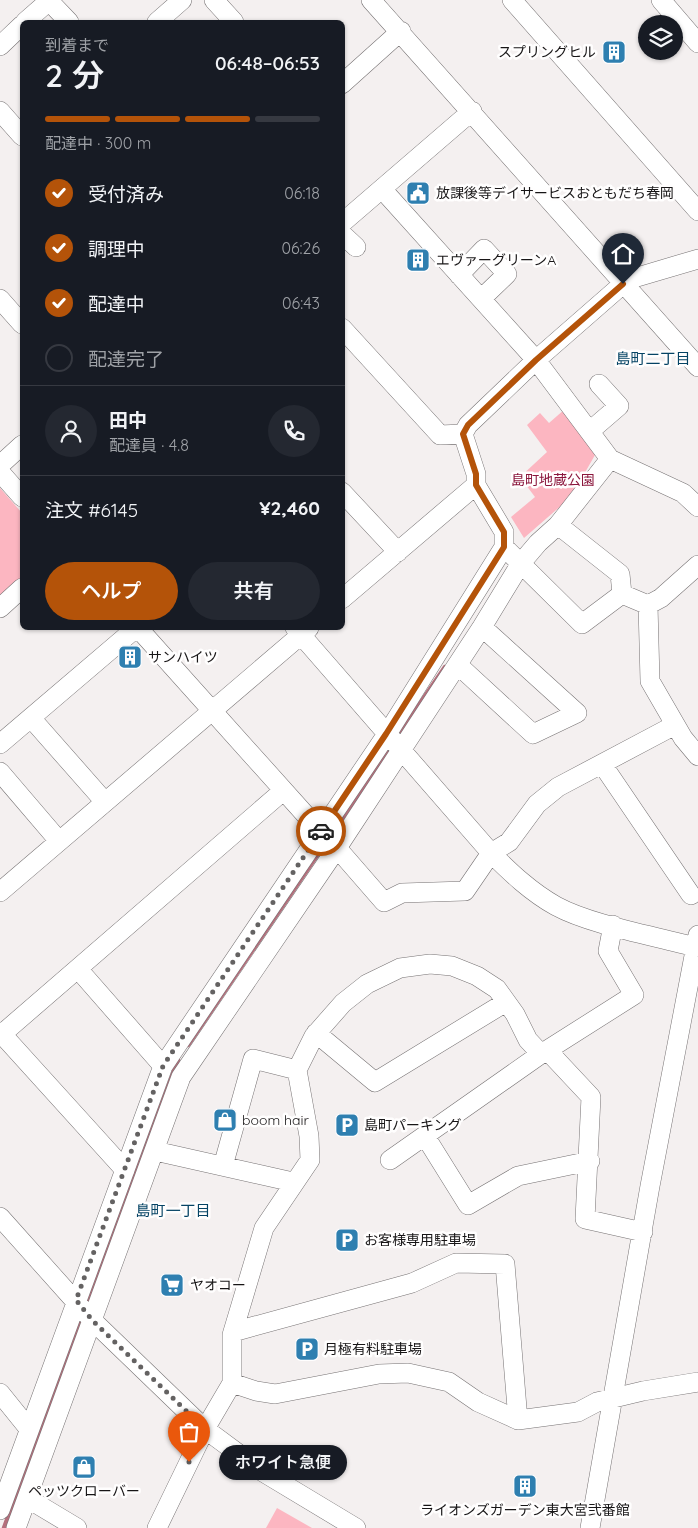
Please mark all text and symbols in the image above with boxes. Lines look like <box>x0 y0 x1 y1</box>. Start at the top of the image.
map controls <box>638 15 683 60</box>
button: layers <box>638 15 683 60</box>
text: 到着まで <box>45 35 109 55</box>
building icon: スプリングヒル <box>601 39 627 65</box>
place label: スプリングヒル <box>498 43 596 61</box>
text: 06:48–06:53 <box>215 51 320 75</box>
text: 2 分 <box>45 55 104 95</box>
text: 配達中 · 300 m <box>45 133 151 153</box>
icon: check <box>45 179 73 207</box>
public building icon: 放課後等デイサービスおともだち春岡 <box>405 180 431 206</box>
text: 受付済み <box>88 182 164 206</box>
text: 06:18 <box>284 183 320 203</box>
place label: 放課後等デイサービスおともだち春岡 <box>436 184 674 202</box>
pin <box>602 233 644 284</box>
icon: check <box>45 234 73 262</box>
text: 調理中 <box>88 237 145 261</box>
text: 06:26 <box>281 238 320 258</box>
icon: home <box>609 240 637 268</box>
building icon: エヴァーグリーンA <box>405 247 431 273</box>
place label: エヴァーグリーンA <box>436 251 556 269</box>
icon: check <box>45 289 73 317</box>
text: 配達中 <box>88 292 145 316</box>
text: 06:43 <box>282 293 320 313</box>
text: 配達完了 <box>88 347 164 371</box>
district label: 島町二丁目 <box>615 349 691 368</box>
button: person <box>45 405 97 457</box>
button: phone <box>268 405 320 457</box>
text: 田中 <box>109 408 147 432</box>
text: 配達員 · 4.8 <box>109 435 189 455</box>
park label: 島町地蔵公園 <box>511 471 595 489</box>
text: ¥2,460 <box>259 496 320 520</box>
text: 注文 #6145 <box>45 498 138 522</box>
button: ヘルプ <box>45 562 178 620</box>
button: 共有 <box>188 562 320 620</box>
building icon: サンハイツ <box>117 644 143 670</box>
place label: サンハイツ <box>148 648 218 666</box>
courier <box>296 806 346 856</box>
icon: car <box>307 817 335 845</box>
shop icon: boom hair <box>212 1107 238 1133</box>
place label: boom hair <box>242 1111 309 1129</box>
parking icon: 島町パーキング <box>334 1112 360 1138</box>
place label: 島町パーキング <box>364 1116 462 1134</box>
district label: 島町一丁目 <box>135 1201 211 1220</box>
parking icon: お客様専用駐車場 <box>334 1227 360 1253</box>
place label: お客様専用駐車場 <box>364 1231 476 1249</box>
supermarket icon: ヤオコー <box>159 1272 185 1298</box>
place label: ヤオコー <box>190 1276 246 1294</box>
parking icon: 月極有料駐車場 <box>294 1336 320 1362</box>
place label: 月極有料駐車場 <box>324 1340 422 1358</box>
pin <box>168 1411 210 1462</box>
icon: bag <box>175 1418 203 1446</box>
callout: ホワイト急便 <box>219 1444 346 1480</box>
text: ホワイト急便 <box>235 1452 331 1472</box>
shop icon: ペッツクローバー <box>71 1454 97 1480</box>
building icon: ライオンズガーデン東大宮弐番館 <box>512 1473 538 1499</box>
place label: ペッツクローバー <box>28 1482 140 1500</box>
place label: ライオンズガーデン東大宮弐番館 <box>420 1501 630 1519</box>

